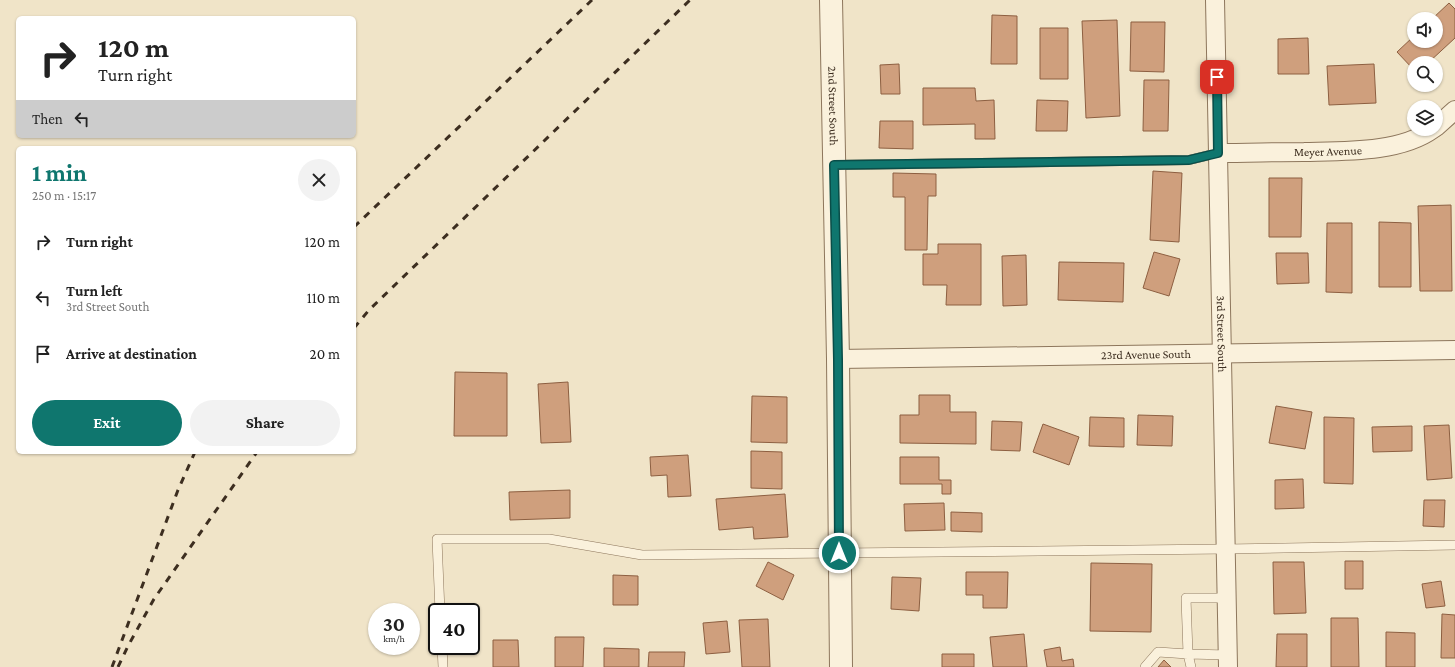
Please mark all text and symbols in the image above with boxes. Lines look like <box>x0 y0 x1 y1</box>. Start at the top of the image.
map controls <box>1407 12 1443 136</box>
button: sound <box>1407 12 1443 48</box>
icon: right <box>32 32 84 84</box>
text: 120 m <box>98 32 169 63</box>
button: search <box>1407 56 1443 92</box>
pin <box>1200 60 1234 94</box>
text: Turn right <box>98 65 172 85</box>
street label: 2nd Street South <box>825 66 841 146</box>
icon: arrive <box>1206 66 1228 88</box>
button: layers <box>1407 100 1443 136</box>
icon: left <box>71 108 93 130</box>
text: Then <box>32 111 63 127</box>
street label: Meyer Avenue <box>1294 143 1362 159</box>
text: 1 min <box>32 159 87 186</box>
button: close <box>298 159 340 201</box>
text: 250 m · 15:17 <box>32 188 96 203</box>
icon: right <box>32 231 54 253</box>
text: Turn right <box>66 234 133 250</box>
text: 120 m <box>305 234 340 250</box>
text: Turn left <box>66 283 122 299</box>
icon: left <box>32 287 54 309</box>
text: 110 m <box>307 290 340 306</box>
street label: 3rd Street South <box>1214 295 1229 373</box>
text: 3rd Street South <box>66 299 149 314</box>
icon: arrive <box>32 343 54 365</box>
text: Arrive at destination <box>66 346 197 362</box>
text: 20 m <box>310 346 340 362</box>
street label: 23rd Avenue South <box>1101 347 1192 362</box>
button: Exit <box>32 400 182 446</box>
button: Share <box>190 400 340 446</box>
position arrow <box>818 532 860 574</box>
speed limit sign: 40 <box>428 603 480 655</box>
text: 30 <box>383 613 405 635</box>
text: km/h <box>383 633 405 644</box>

